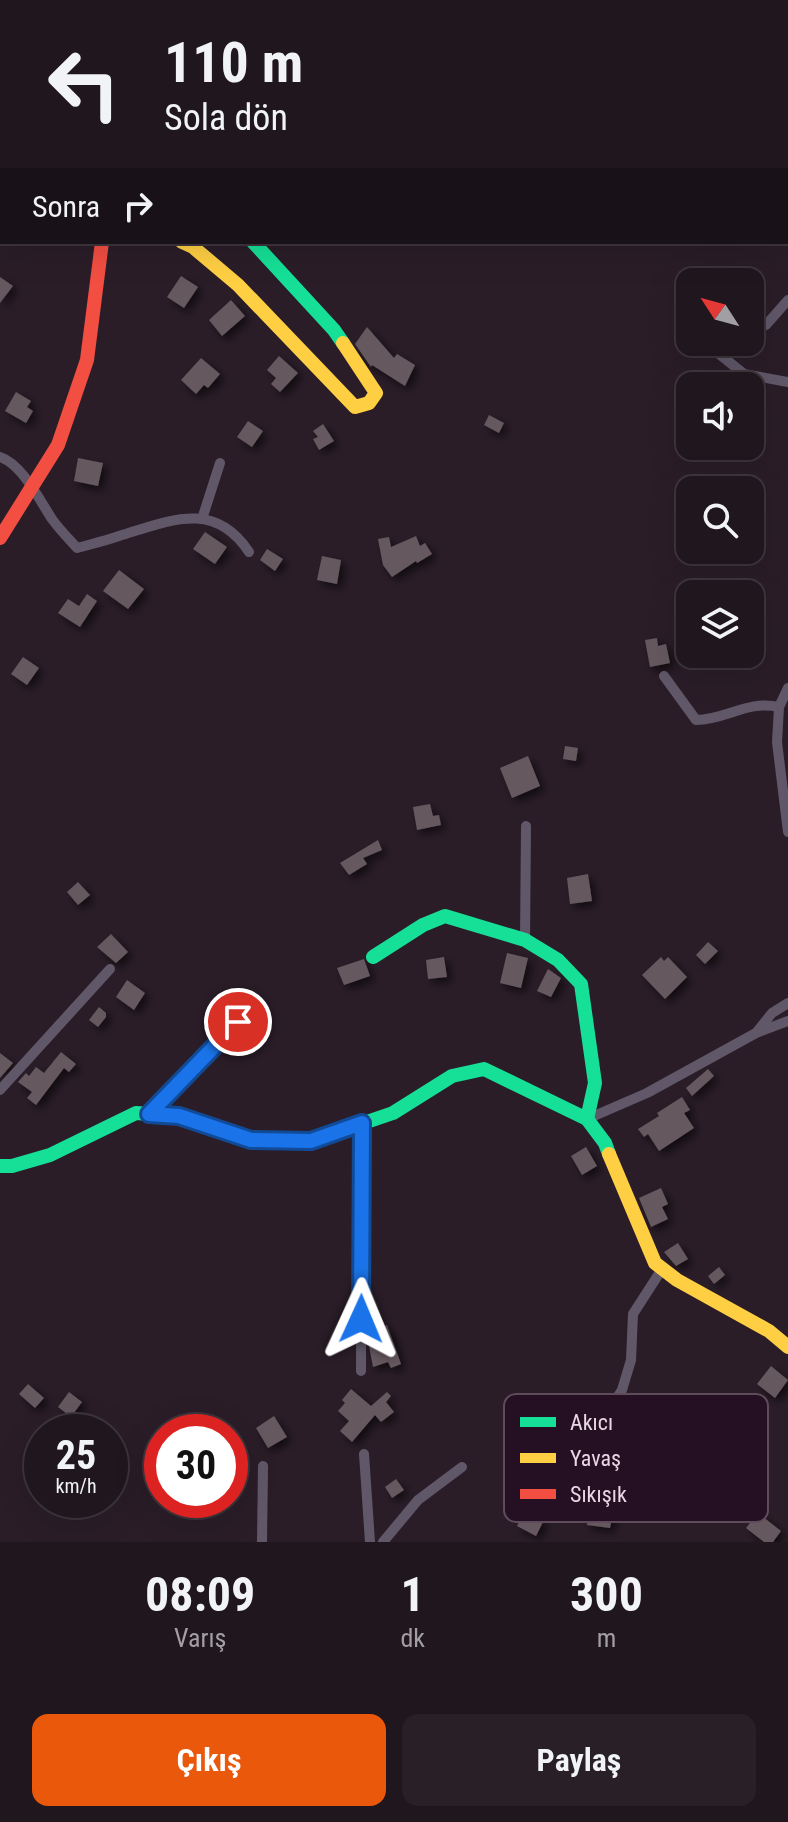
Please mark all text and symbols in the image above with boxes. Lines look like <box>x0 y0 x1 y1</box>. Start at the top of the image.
text: 110 m <box>164 30 303 96</box>
icon: left <box>32 32 136 136</box>
text: Sola dön <box>164 97 288 139</box>
icon: right <box>116 184 160 228</box>
text: Sonra <box>32 189 100 224</box>
north arrow <box>676 268 764 356</box>
map controls <box>676 268 764 668</box>
button: sound <box>676 372 764 460</box>
button: search <box>676 476 764 564</box>
button: layers <box>676 580 764 668</box>
pin <box>204 988 272 1056</box>
icon: arrive <box>216 1000 260 1044</box>
position arrow <box>319 1277 403 1361</box>
legend <box>504 1394 768 1522</box>
text: Akıcı <box>570 1410 613 1435</box>
speed limit sign: 30 <box>144 1414 248 1518</box>
text: 25 <box>56 1432 96 1479</box>
text: Yavaş <box>570 1446 621 1471</box>
text: km/h <box>55 1474 97 1498</box>
text: Sıkışık <box>570 1482 627 1507</box>
text: 08:09 <box>145 1566 255 1623</box>
text: 1 <box>401 1566 425 1623</box>
text: 300 <box>570 1566 643 1623</box>
text: Varış <box>174 1623 226 1653</box>
text: dk <box>400 1623 425 1653</box>
text: m <box>597 1623 616 1653</box>
button: Çıkış <box>32 1714 386 1806</box>
button: Paylaş <box>402 1714 756 1806</box>

